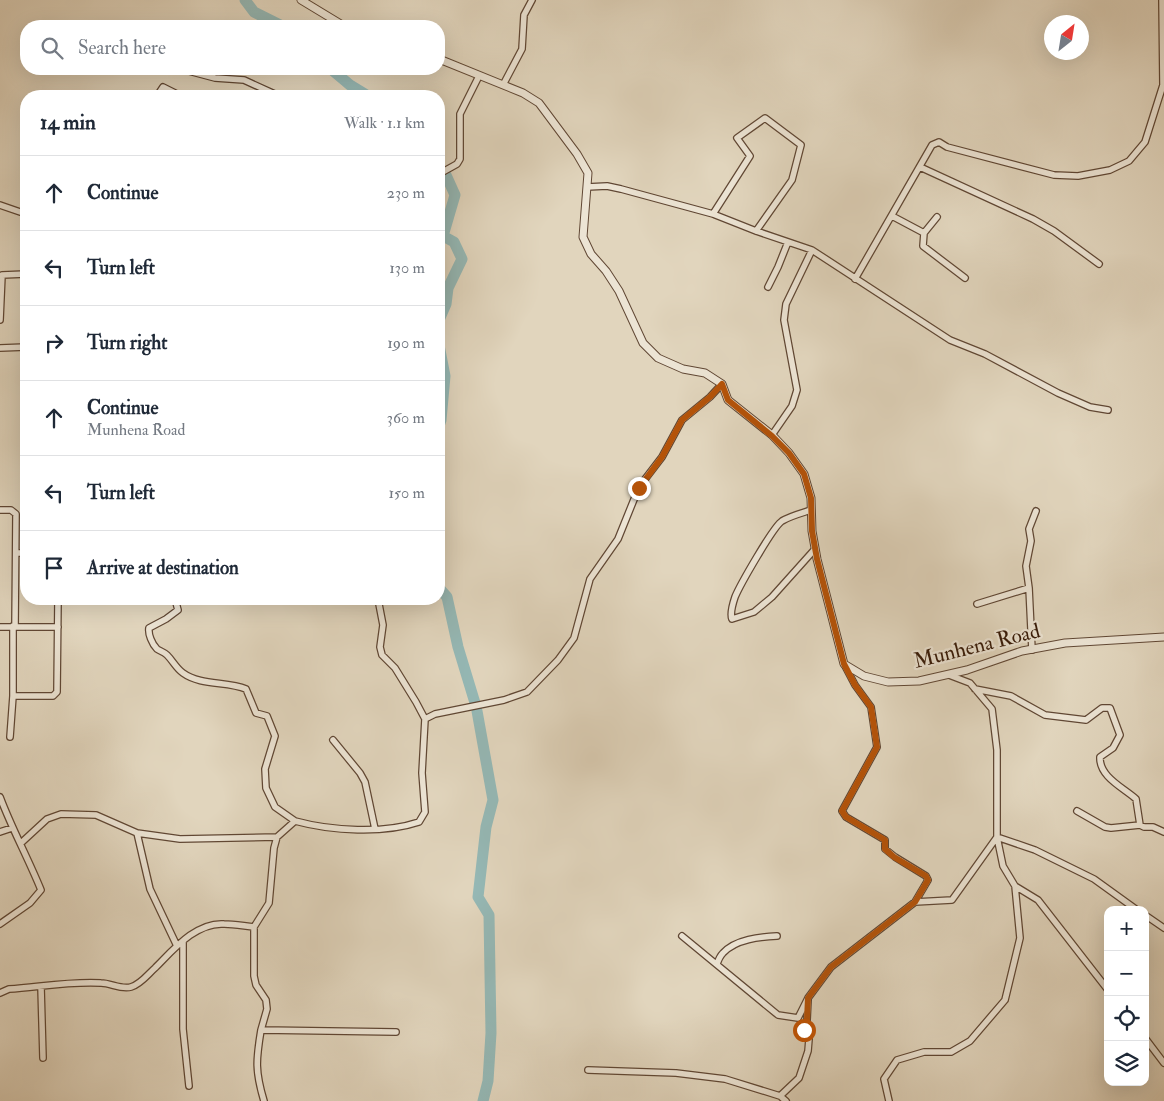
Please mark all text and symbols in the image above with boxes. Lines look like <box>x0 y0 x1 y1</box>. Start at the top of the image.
north arrow <box>1044 15 1089 60</box>
search box <box>20 20 445 75</box>
icon: search <box>38 34 66 62</box>
text: Search here <box>78 36 166 60</box>
text: 14 min <box>40 109 96 136</box>
text: Walk · 1.1 km <box>344 113 425 133</box>
icon: ahead <box>40 179 68 207</box>
text: Continue <box>87 181 158 205</box>
text: 230 m <box>387 183 425 203</box>
icon: left <box>40 254 68 282</box>
text: Turn left <box>87 256 155 280</box>
text: 130 m <box>389 258 425 278</box>
icon: right <box>40 329 68 357</box>
text: Turn right <box>87 331 167 355</box>
text: 190 m <box>387 333 425 353</box>
text: Continue <box>87 396 158 420</box>
icon: ahead <box>40 404 68 432</box>
text: 360 m <box>387 408 425 428</box>
text: Munhena Road <box>87 420 185 440</box>
route end <box>628 477 651 500</box>
icon: left <box>40 479 68 507</box>
text: Turn left <box>87 481 155 505</box>
text: 150 m <box>388 483 425 503</box>
icon: arrive <box>40 554 68 582</box>
text: Arrive at destination <box>87 556 239 580</box>
street label: Munhena Road <box>911 617 1044 675</box>
map controls <box>1104 906 1149 1086</box>
button: + <box>1104 906 1149 951</box>
button: − <box>1104 951 1149 996</box>
button: locate <box>1104 996 1149 1041</box>
route start <box>793 1019 816 1042</box>
button: layers <box>1104 1041 1149 1086</box>

